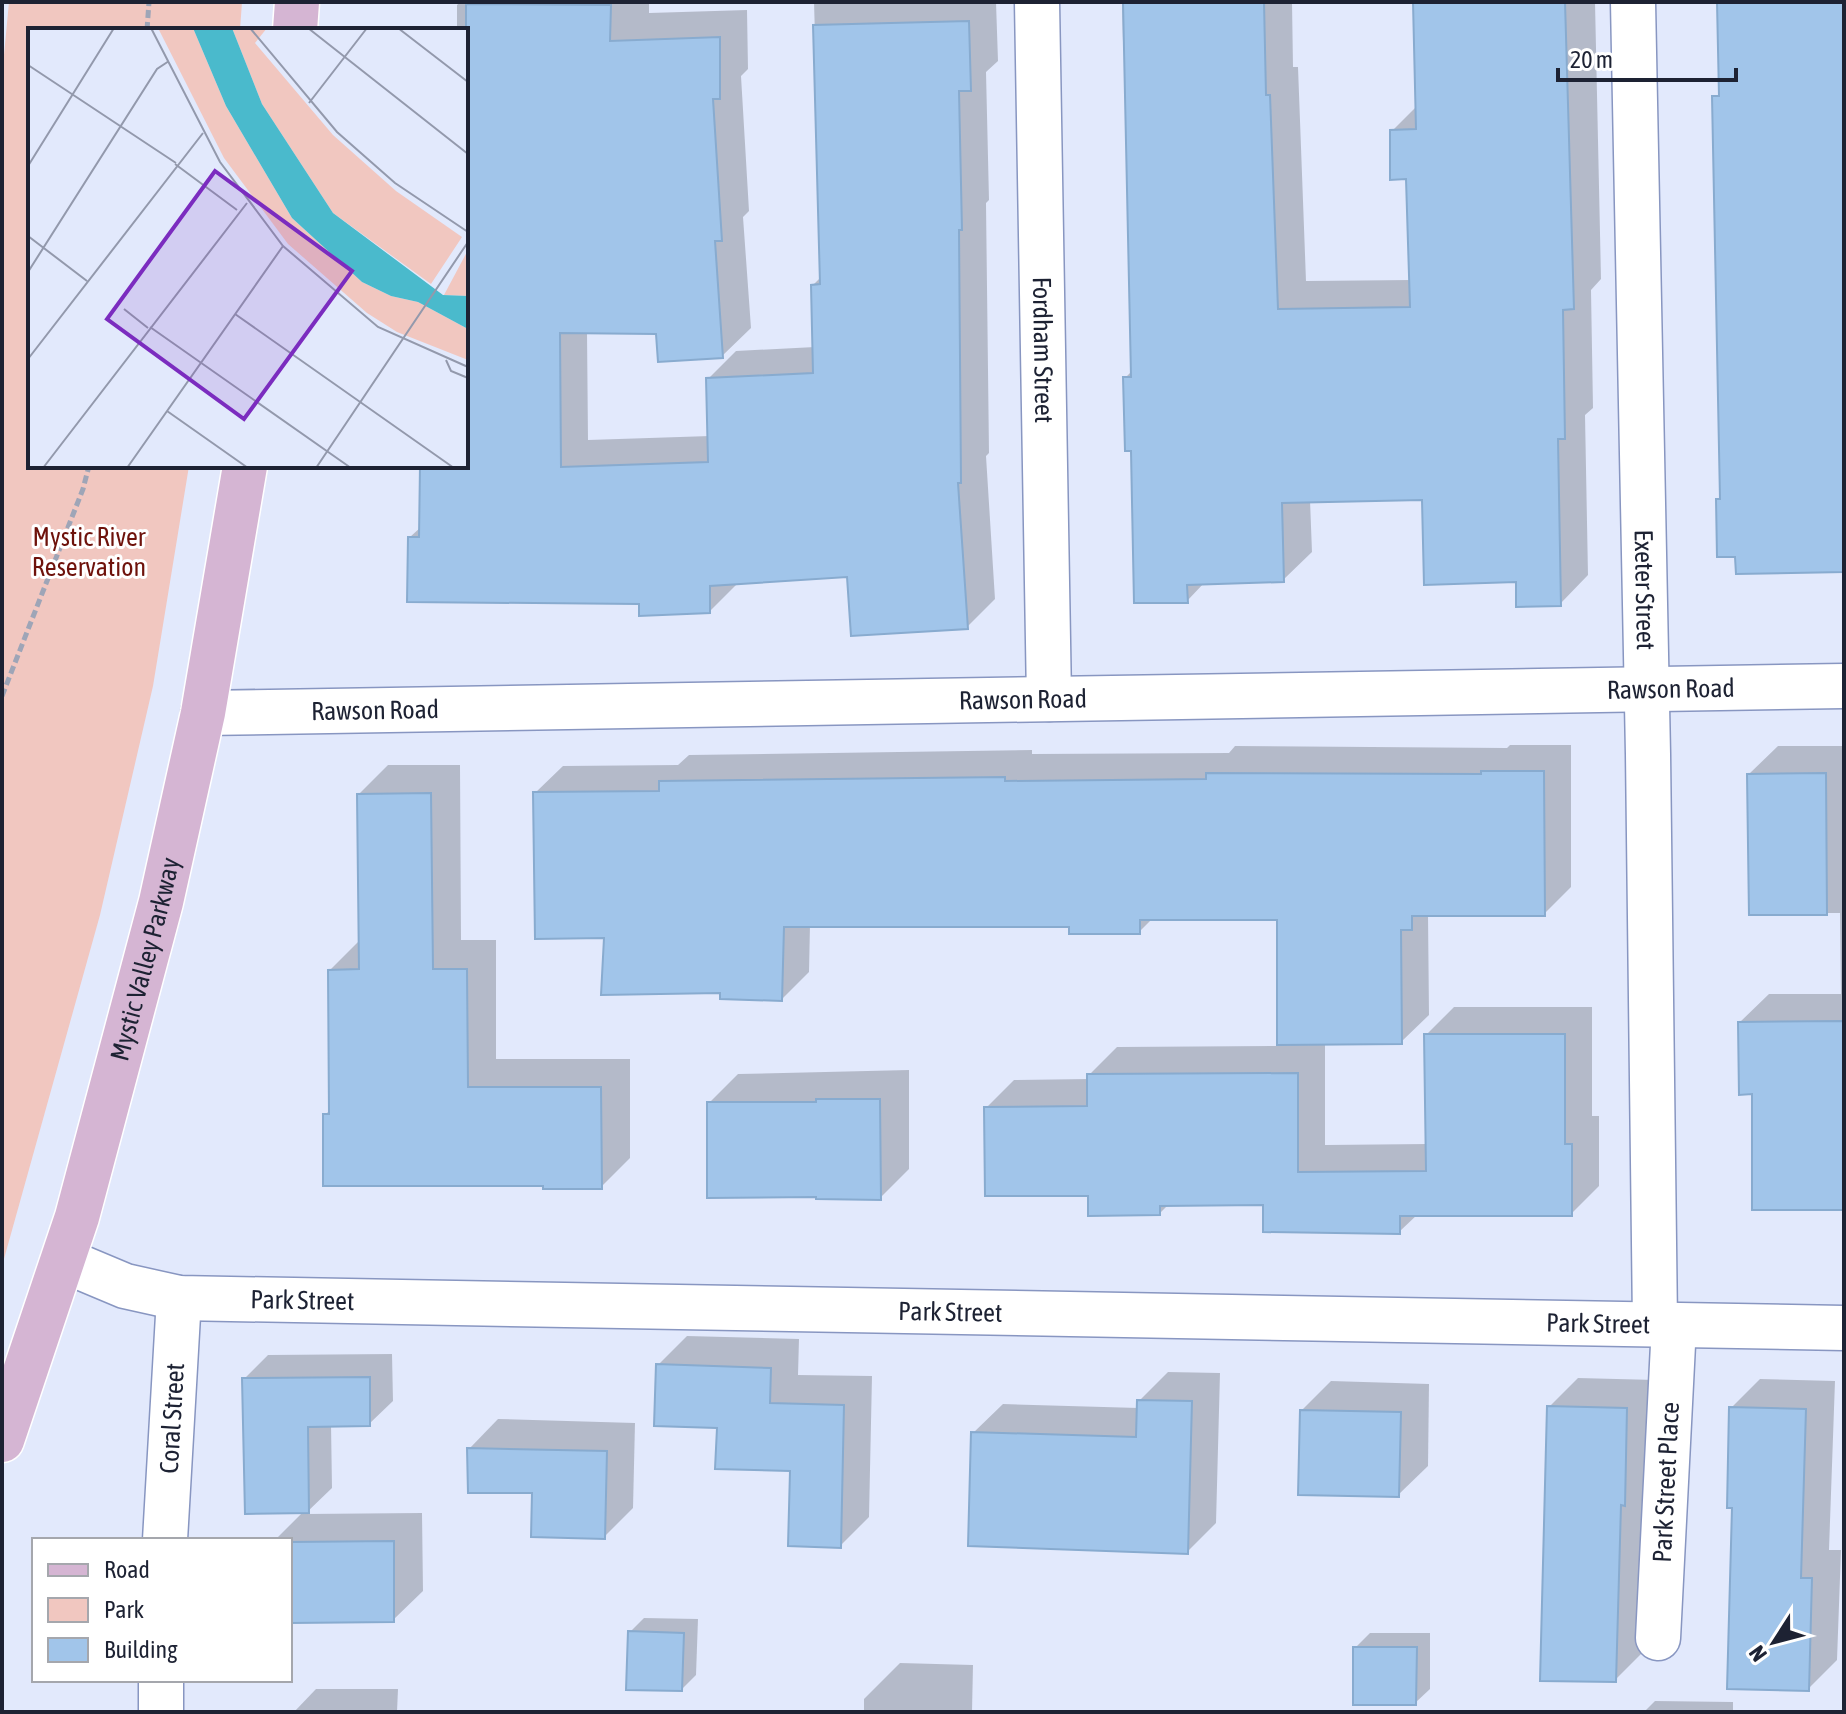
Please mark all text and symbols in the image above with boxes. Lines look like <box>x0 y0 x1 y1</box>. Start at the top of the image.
inset map <box>28 28 468 468</box>
scale bar <box>1558 32 1736 82</box>
text: 20 m <box>1570 46 1613 73</box>
street label: Fordham Street <box>1027 277 1059 423</box>
park label: Mystic River Reservation <box>32 522 146 582</box>
street label: Exeter Street <box>1629 529 1661 650</box>
street label: Rawson Road <box>1607 673 1735 705</box>
street label: Rawson Road <box>959 683 1087 716</box>
street label: Rawson Road <box>311 694 439 726</box>
street label: Mystic Valley Parkway <box>104 854 186 1064</box>
street label: Park Street <box>250 1284 355 1316</box>
street label: Park Street <box>898 1296 1003 1328</box>
street label: Park Street <box>1546 1308 1651 1340</box>
street label: Coral Street <box>154 1362 190 1474</box>
street label: Park Street Place <box>1647 1401 1685 1563</box>
legend <box>32 1538 292 1682</box>
text: Road <box>104 1556 150 1583</box>
text: Park <box>104 1596 145 1623</box>
north arrow <box>1734 1602 1814 1682</box>
text: Building <box>104 1636 178 1663</box>
text: N <box>1743 1641 1772 1667</box>

